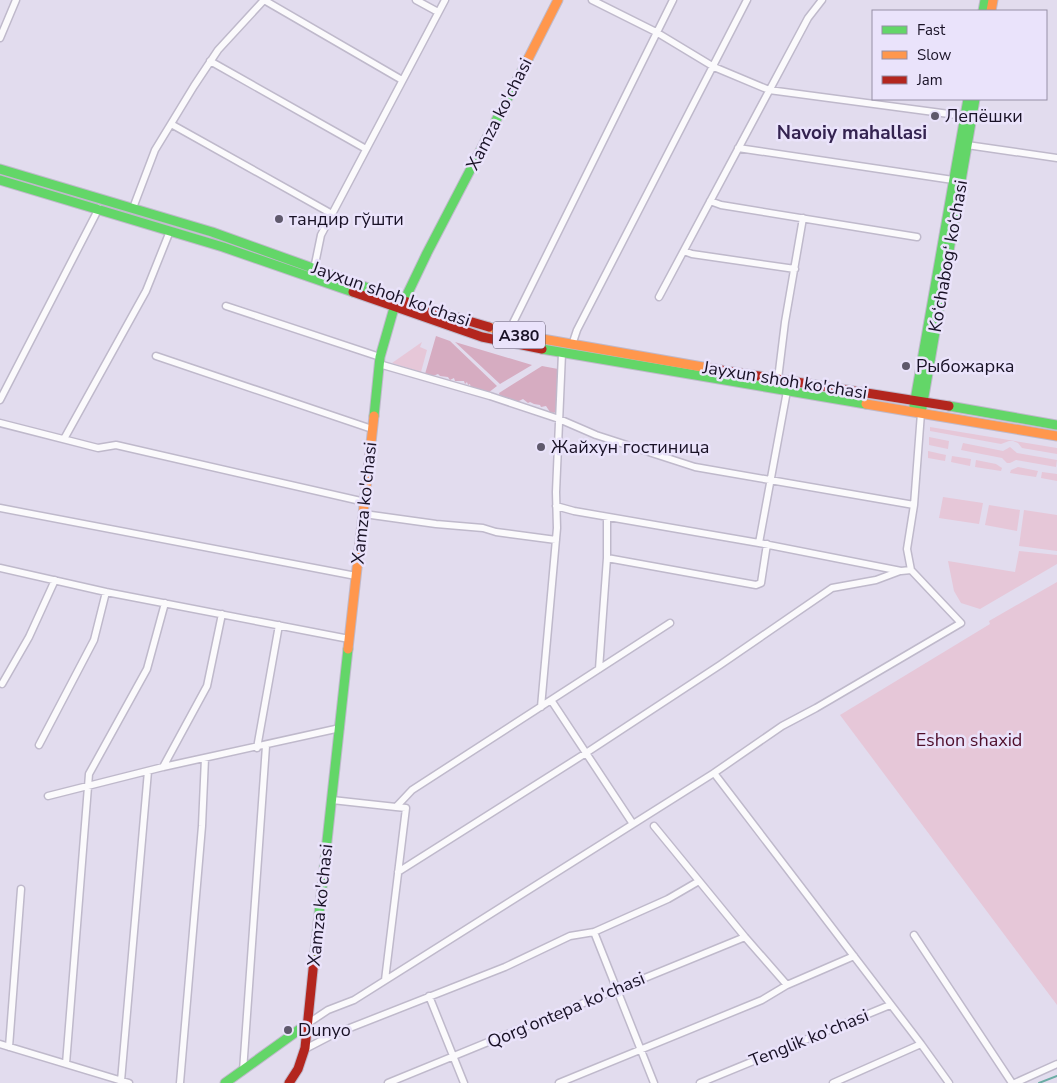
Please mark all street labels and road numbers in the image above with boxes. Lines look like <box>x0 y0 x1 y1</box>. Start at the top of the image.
street label: Xamza ko'chasi <box>460 54 538 174</box>
street label: Ko‘chabog‘ ko‘chasi <box>923 178 973 334</box>
street label: Jayxun shoh ko'chasi <box>308 255 473 332</box>
road number: A380 <box>493 322 545 348</box>
street label: Jayxun shoh ko'chasi <box>700 355 869 405</box>
street label: Xamza ko'chasi <box>346 441 382 565</box>
street label: Xamza ko'chasi <box>302 843 338 967</box>
street label: Qorg'ontepa ko'chasi <box>484 966 648 1054</box>
street label: Tenglik ko'chasi <box>746 1003 872 1073</box>

